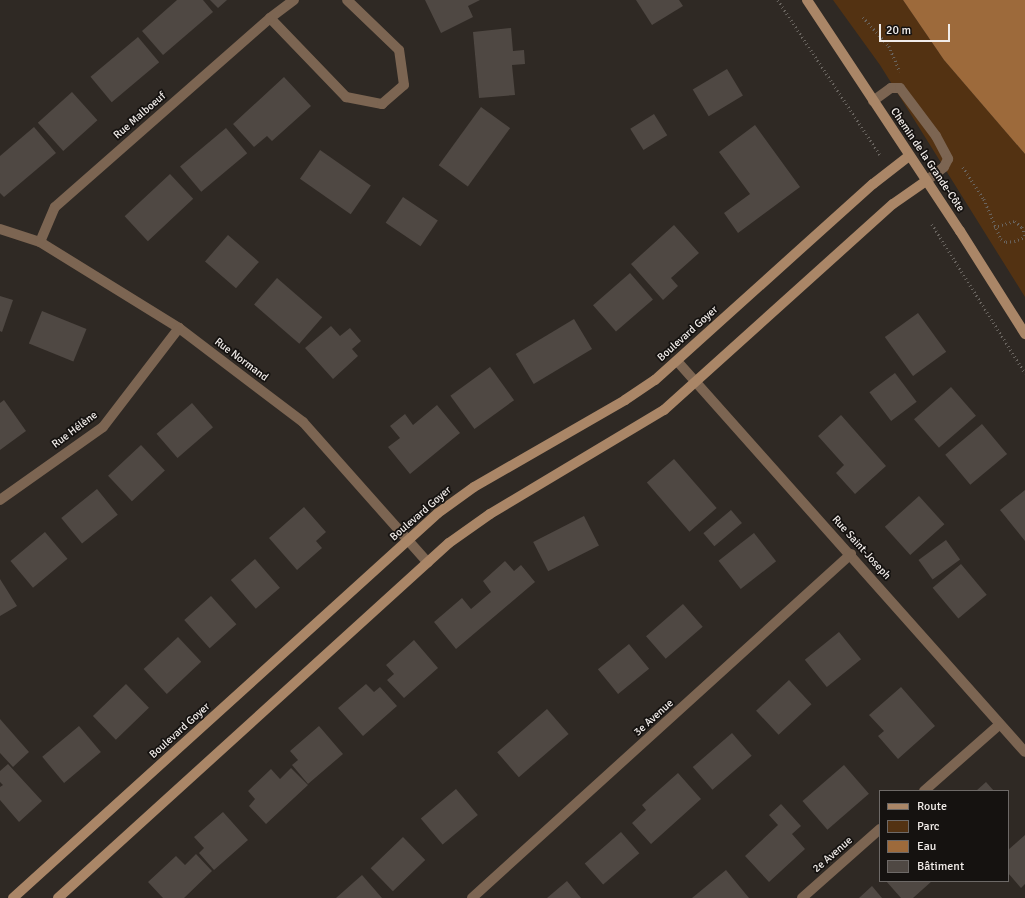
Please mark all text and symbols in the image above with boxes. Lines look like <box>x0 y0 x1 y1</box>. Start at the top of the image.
scale bar <box>881 16 952 42</box>
text: 20 m <box>886 23 911 38</box>
street label: Rue Malboeuf <box>111 90 169 142</box>
street label: Chemin de la Grande-Côte <box>887 106 967 214</box>
street label: Boulevard Goyer <box>655 303 721 365</box>
street label: Rue Normand <box>212 336 270 384</box>
street label: Rue Hélène <box>50 409 100 451</box>
street label: Boulevard Goyer <box>388 484 454 544</box>
street label: Rue Saint-Joseph <box>829 513 893 583</box>
street label: 3e Avenue <box>632 697 676 739</box>
street label: Boulevard Goyer <box>147 700 213 762</box>
legend <box>879 790 1009 882</box>
text: Route <box>917 799 947 814</box>
text: Parc <box>917 819 939 834</box>
street label: 2e Avenue <box>810 834 856 876</box>
text: Eau <box>917 839 936 854</box>
text: Bâtiment <box>917 859 964 874</box>

